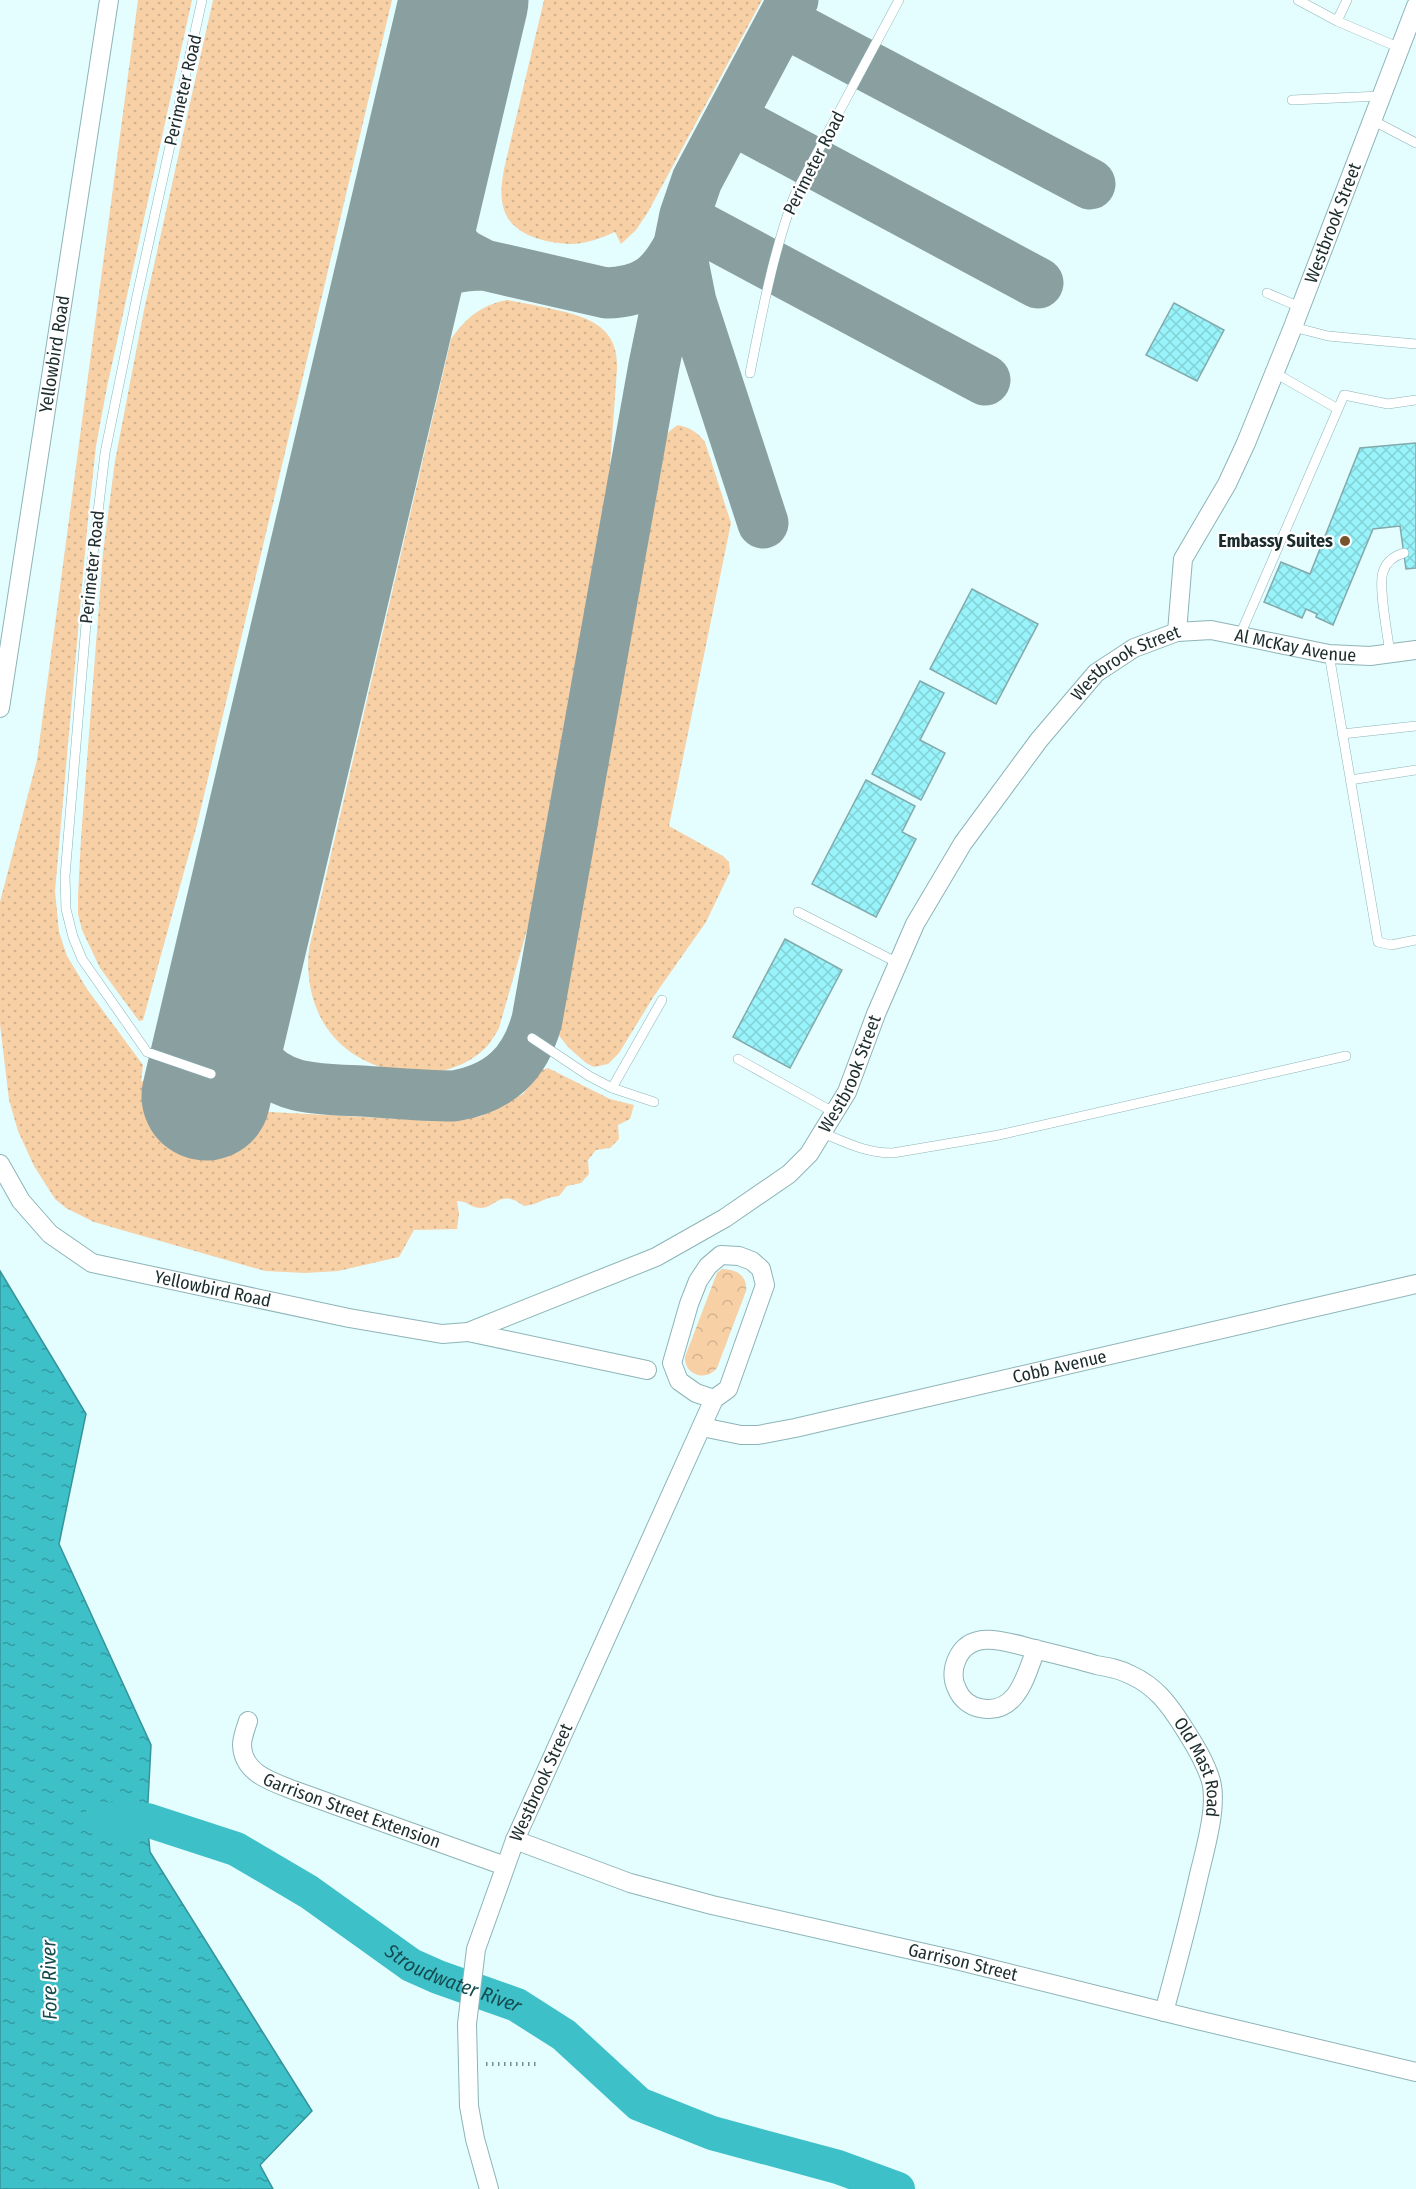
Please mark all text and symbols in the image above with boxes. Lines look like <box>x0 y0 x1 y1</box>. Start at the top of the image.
street label: Perimeter Road <box>159 32 207 148</box>
street label: Perimeter Road <box>778 107 850 219</box>
street label: Westbrook Street <box>1300 160 1366 286</box>
street label: Yellowbird Road <box>35 294 74 414</box>
street label: Perimeter Road <box>75 509 109 625</box>
place label: Embassy Suites <box>1218 530 1333 552</box>
marker: Embassy Suites <box>1338 534 1352 548</box>
street label: Westbrook Street <box>1066 621 1183 705</box>
street label: Al McKay Avenue <box>1233 624 1357 666</box>
street label: Westbrook Street <box>814 1012 886 1137</box>
street label: Yellowbird Road <box>152 1266 273 1312</box>
street label: Cobb Avenue <box>1010 1345 1109 1388</box>
street label: Old Mast Road <box>1169 1713 1224 1818</box>
street label: Westbrook Street <box>505 1720 577 1845</box>
street label: Garrison Street Extension <box>259 1768 444 1853</box>
water label: Stroudwater River <box>380 1938 528 2018</box>
water label: Fore River <box>36 1939 62 2020</box>
street label: Garrison Street <box>906 1939 1020 1986</box>

